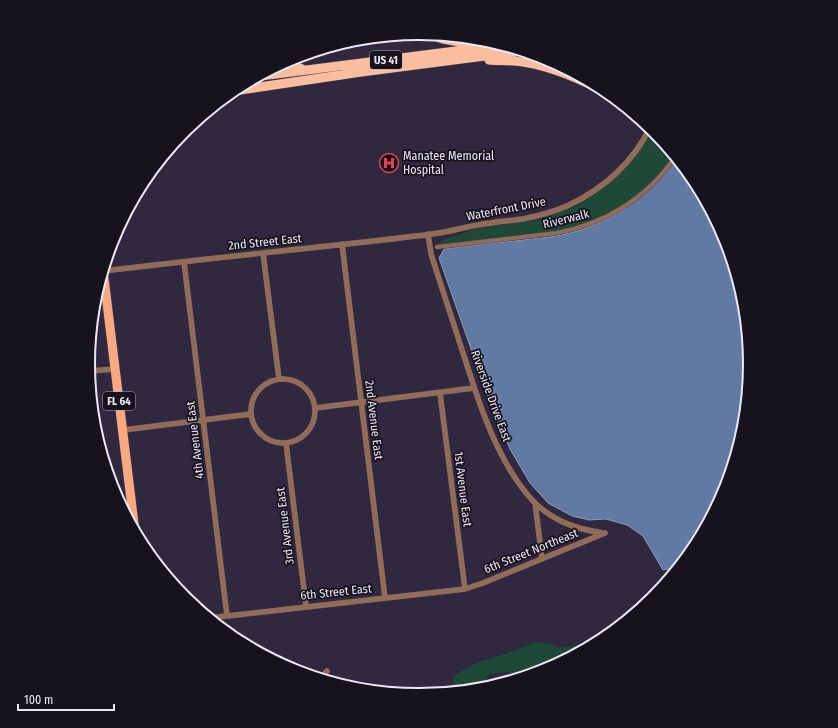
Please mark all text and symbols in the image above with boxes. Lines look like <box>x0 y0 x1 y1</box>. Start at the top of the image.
road number: US 41 <box>370 51 402 69</box>
place label: Manatee Memorial Hospital <box>403 149 494 177</box>
hospital icon: Manatee Memorial Hospital <box>378 152 400 174</box>
street label: Waterfront Drive <box>465 194 547 224</box>
street label: Riverwalk <box>541 206 591 232</box>
street label: 2nd Street East <box>228 231 302 253</box>
street label: Riverside Drive East <box>468 348 514 444</box>
street label: 2nd Avenue East <box>362 379 386 461</box>
road number: FL 64 <box>103 392 135 410</box>
street label: 4th Avenue East <box>183 400 207 480</box>
street label: 1st Avenue East <box>451 451 475 528</box>
street label: 3rd Avenue East <box>273 487 297 565</box>
street label: 6th Street Northeast <box>482 526 580 576</box>
street label: 6th Street East <box>300 581 372 603</box>
scale bar <box>18 686 114 712</box>
text: 100 m <box>24 693 53 707</box>

